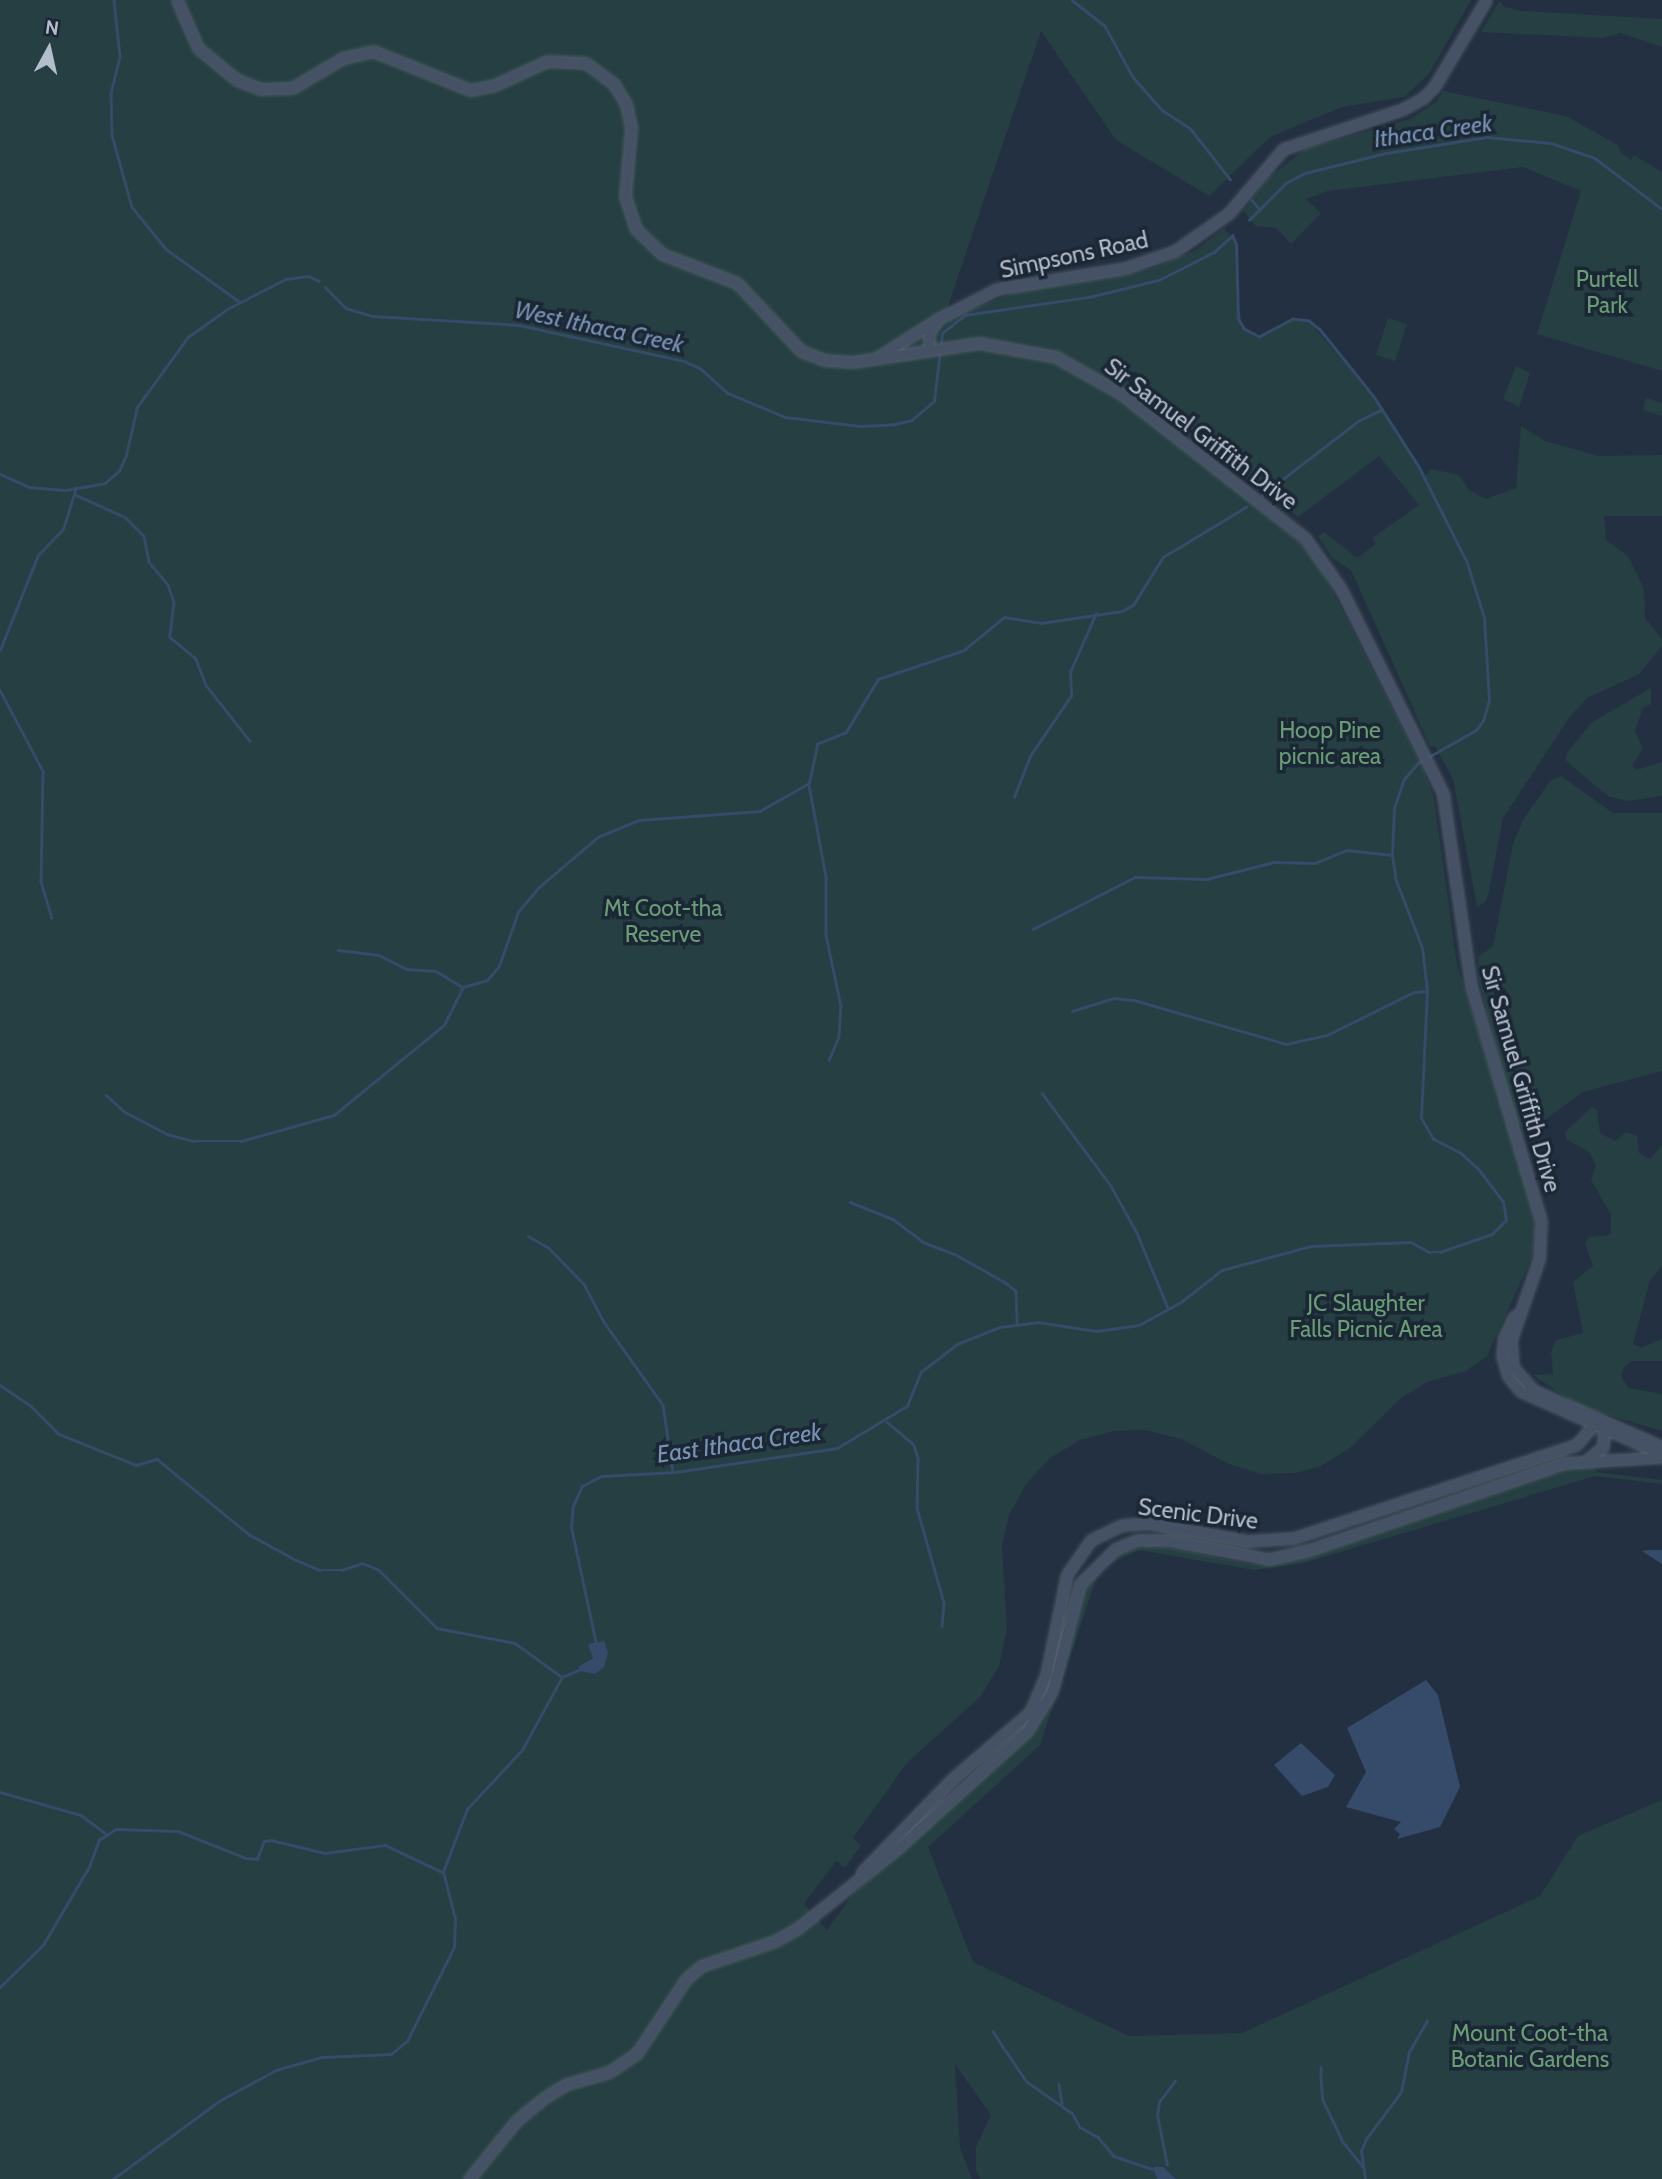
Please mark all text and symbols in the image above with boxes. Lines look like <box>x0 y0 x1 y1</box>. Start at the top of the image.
north arrow <box>14 14 84 84</box>
text: N <box>44 15 60 40</box>
water label: Ithaca Creek <box>1372 108 1494 154</box>
street label: Simpsons Road <box>997 226 1151 284</box>
park label: Purtell Park <box>1576 265 1638 319</box>
water label: West Ithaca Creek <box>512 295 686 359</box>
street label: Sir Samuel Griffith Drive <box>1099 352 1303 516</box>
park label: Hoop Pine picnic area <box>1279 716 1381 770</box>
park label: Mt Coot-tha Reserve <box>604 894 722 948</box>
street label: Sir Samuel Griffith Drive <box>1475 963 1567 1195</box>
park label: JC Slaughter Falls Picnic Area <box>1290 1289 1442 1343</box>
water label: East Ithaca Creek <box>655 1417 823 1469</box>
street label: Scenic Drive <box>1137 1493 1259 1535</box>
park label: Mount Coot-tha Botanic Gardens <box>1451 2019 1609 2073</box>

